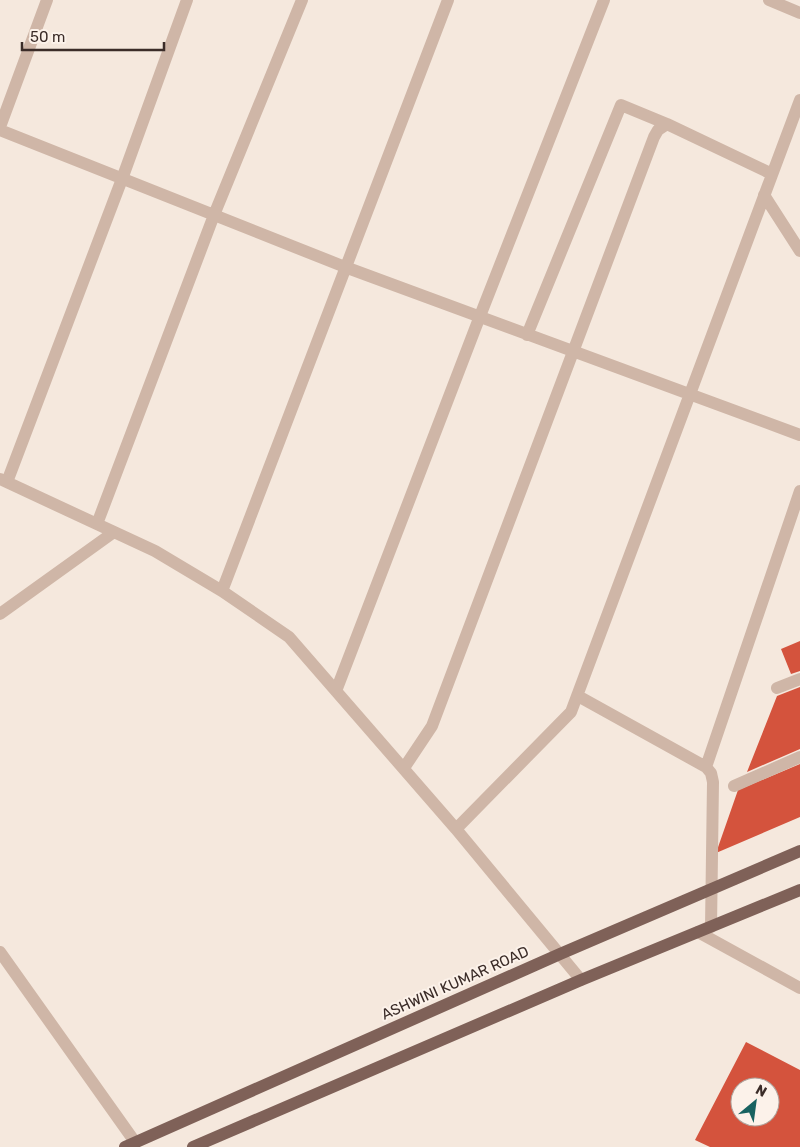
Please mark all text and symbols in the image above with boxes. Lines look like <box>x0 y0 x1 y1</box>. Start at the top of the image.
scale bar <box>22 20 165 52</box>
text: 50 m <box>30 28 65 46</box>
street label: ASHWINI KUMAR ROAD <box>379 942 531 1024</box>
north arrow <box>730 1077 780 1127</box>
text: N <box>753 1081 770 1101</box>

